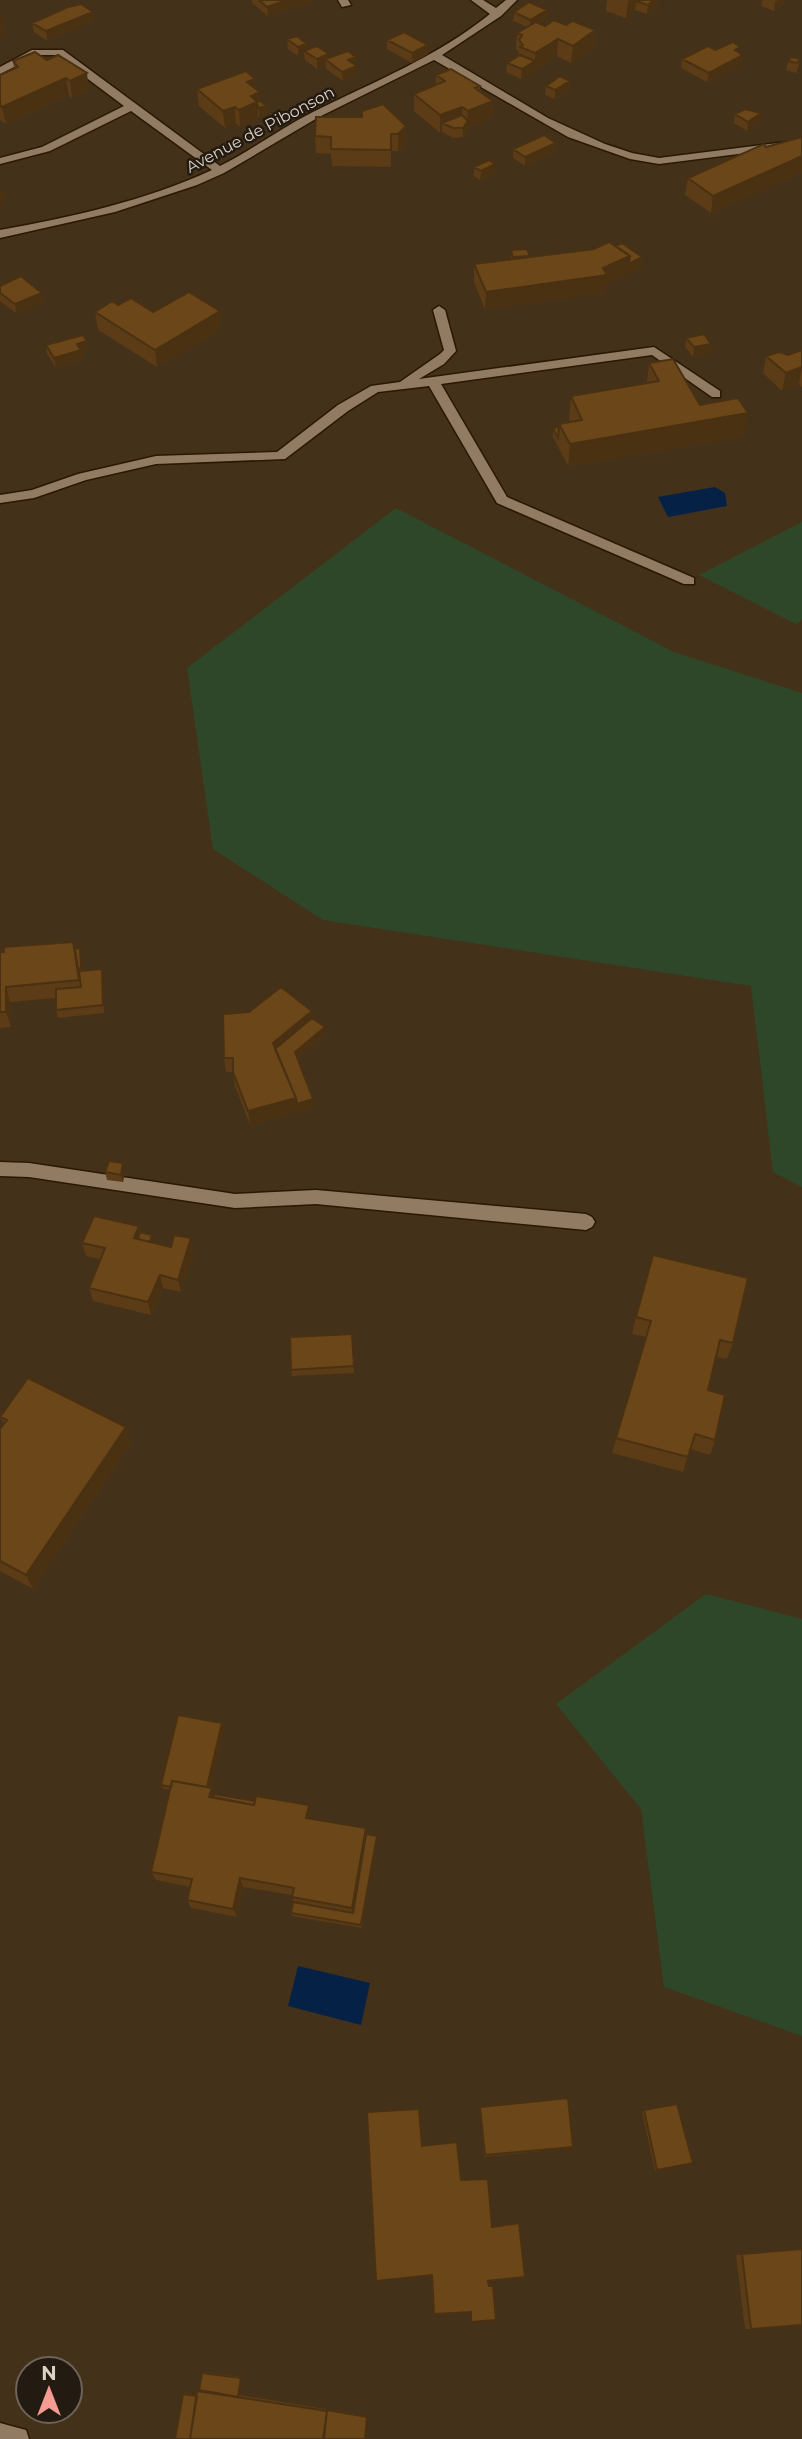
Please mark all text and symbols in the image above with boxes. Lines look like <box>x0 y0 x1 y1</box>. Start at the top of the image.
street label: Avenue de Pibonson <box>183 82 338 177</box>
north arrow <box>14 2355 84 2425</box>
text: N <box>41 2362 57 2385</box>

